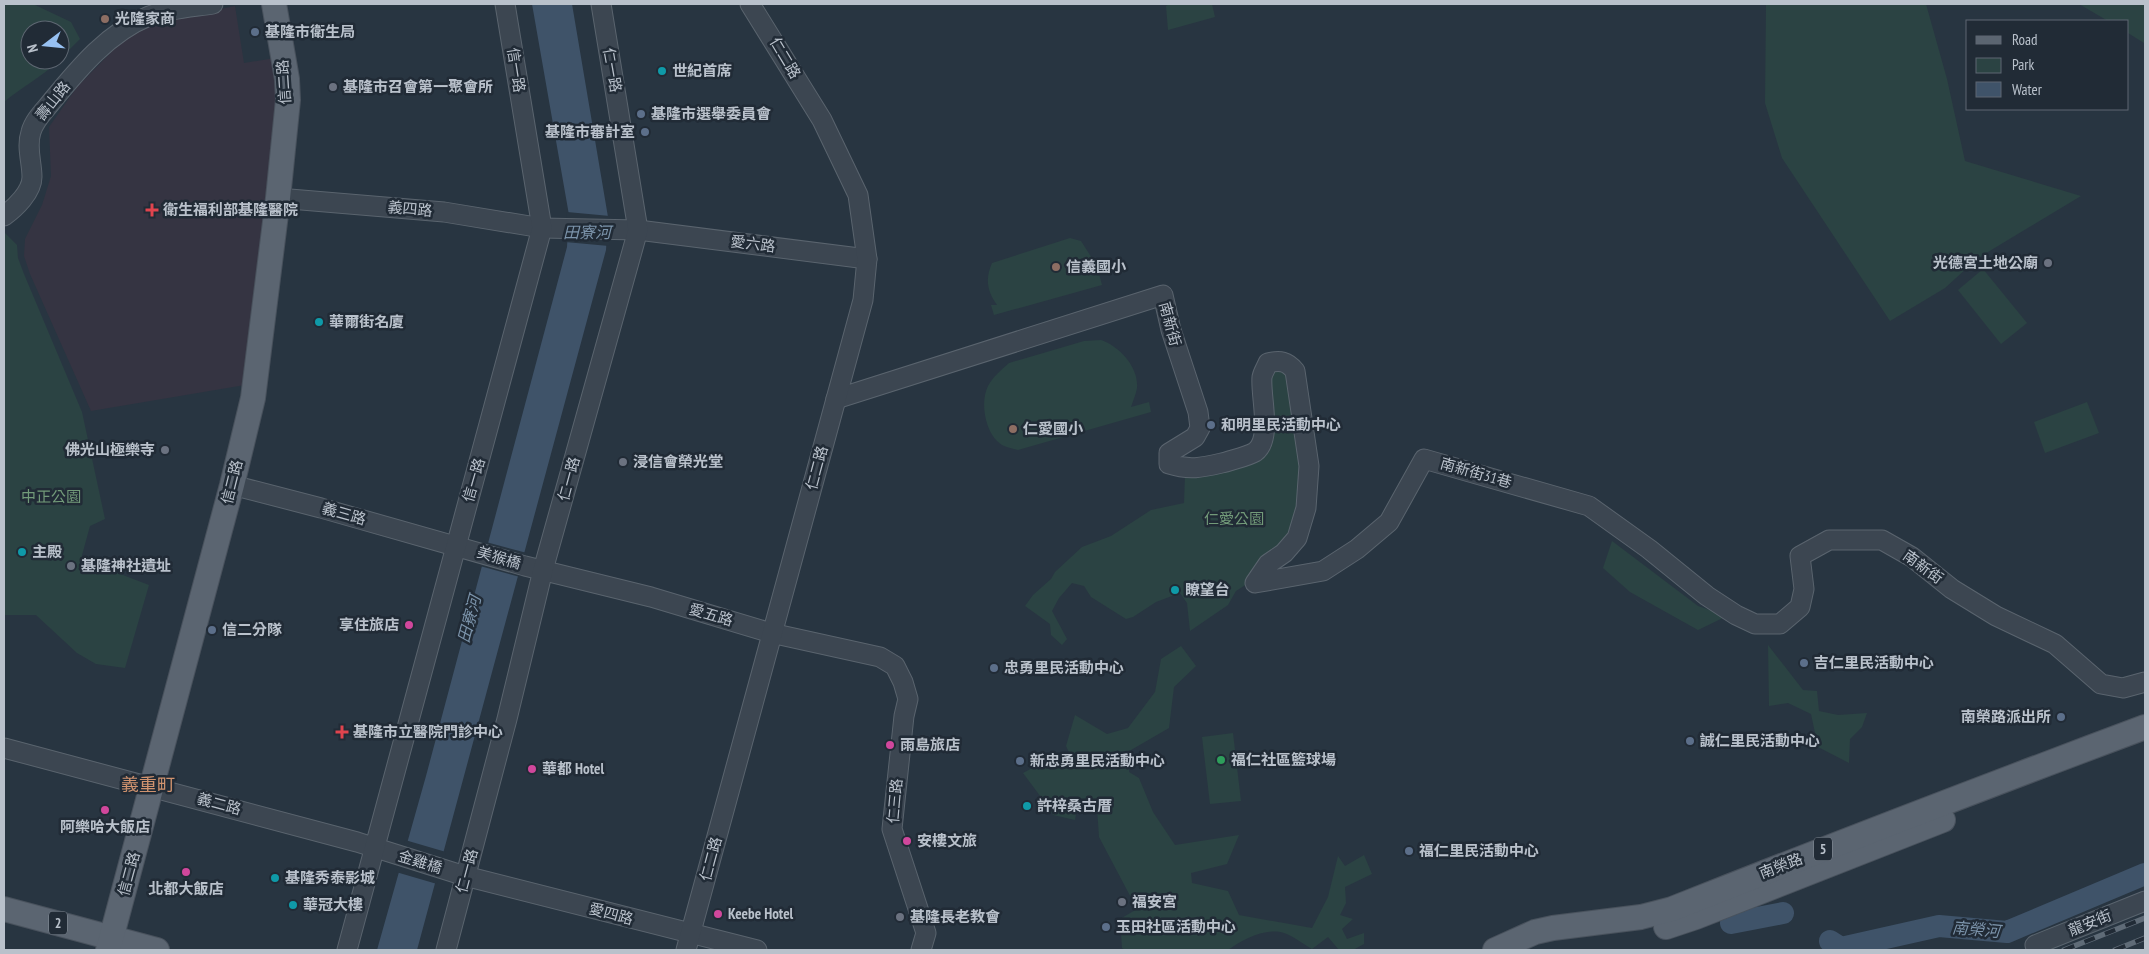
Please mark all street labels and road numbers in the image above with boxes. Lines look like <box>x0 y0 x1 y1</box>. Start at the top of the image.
street label: 仁二路 <box>766 34 805 82</box>
street label: 信一路 <box>504 46 529 94</box>
street label: 仁一路 <box>599 46 626 94</box>
street label: 信二路 <box>272 59 295 105</box>
street label: 壽山路 <box>31 77 74 124</box>
street label: 義四路 <box>387 197 433 220</box>
street label: 愛六路 <box>730 231 777 256</box>
street label: 南新街 <box>1155 300 1185 348</box>
street label: 仁二路 <box>802 444 832 492</box>
street label: 南新街31巷 <box>1438 453 1514 492</box>
street label: 仁一路 <box>554 455 584 503</box>
street label: 信一路 <box>458 456 489 504</box>
street label: 信二路 <box>217 458 246 506</box>
street label: 義三路 <box>320 498 368 529</box>
street label: 美猴橋 <box>475 542 523 573</box>
street label: 南新街 <box>1900 546 1947 588</box>
street label: 愛五路 <box>687 599 735 630</box>
street label: 仁三路 <box>883 778 906 824</box>
street label: 義二路 <box>195 789 243 819</box>
street label: 仁二路 <box>696 835 726 883</box>
road number: 5 <box>1814 838 1832 861</box>
street label: 金雞橋 <box>396 846 444 877</box>
street label: 仁一路 <box>452 847 482 895</box>
street label: 南榮路 <box>1756 849 1805 882</box>
street label: 信二路 <box>114 850 144 898</box>
street label: 愛四路 <box>587 899 635 929</box>
street label: 龍安街 <box>2065 905 2114 940</box>
road number: 2 <box>49 911 67 934</box>

